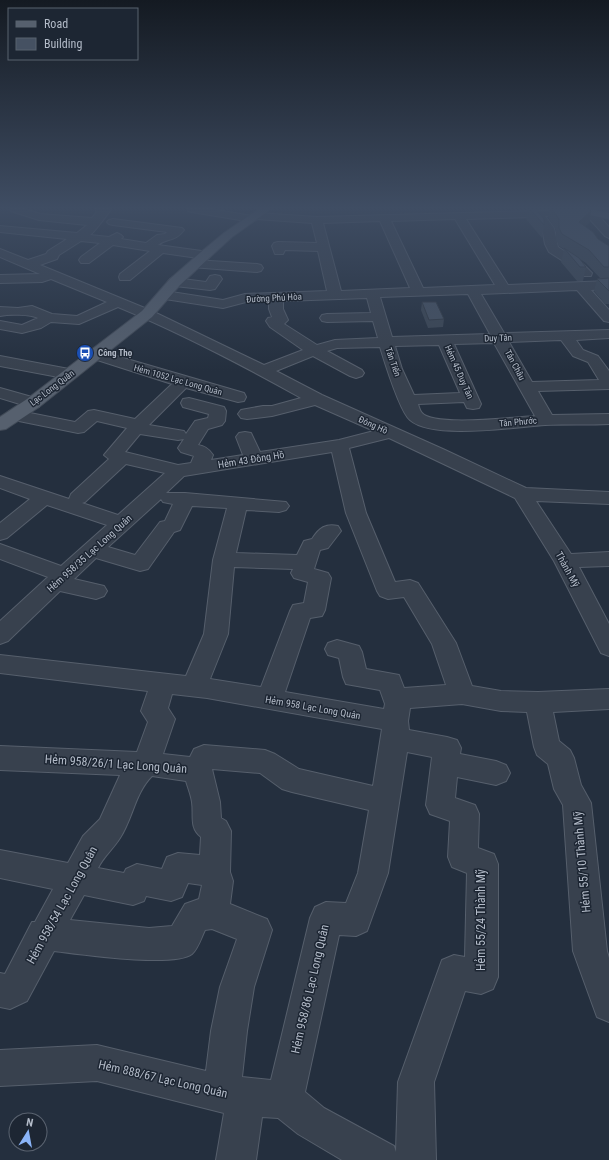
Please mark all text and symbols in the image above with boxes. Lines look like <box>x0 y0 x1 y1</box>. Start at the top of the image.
legend <box>8 8 138 60</box>
text: Road <box>44 17 68 31</box>
text: Building <box>44 37 82 51</box>
street label: Đường Phú Hòa <box>246 292 302 304</box>
street label: Duy Tân <box>484 333 512 343</box>
bus stop icon: Công Thọ <box>75 343 95 363</box>
street label: Hẻm 45 Duy Tân <box>443 344 475 400</box>
street label: Tân Tiến <box>383 346 403 378</box>
place label: Công Thọ <box>98 348 133 358</box>
street label: Tân Châu <box>503 348 527 382</box>
street label: Hẻm 1052 Lạc Long Quân <box>133 363 223 397</box>
street label: Lạc Long Quân <box>28 368 76 408</box>
street label: Đông Hồ <box>357 414 390 436</box>
street label: Tân Phước <box>499 415 537 429</box>
street label: Hẻm 43 Đông Hồ <box>217 448 285 470</box>
street label: Hẻm 958/35 Lạc Long Quân <box>45 512 135 595</box>
street label: Thành Mỹ <box>553 550 582 589</box>
street label: Hẻm 958 Lạc Long Quân <box>264 694 362 722</box>
street label: Hẻm 958/26/1 Lạc Long Quân <box>44 752 188 776</box>
street label: Hẻm 55/10 Thành Mỹ <box>571 811 593 913</box>
street label: Hẻm 958/54 Lạc Long Quân <box>24 844 100 966</box>
street label: Hẻm 55/24 Thành Mỹ <box>474 869 488 971</box>
street label: Hẻm 958/86 Lạc Long Quân <box>288 923 332 1055</box>
street label: Hẻm 888/67 Lạc Long Quân <box>97 1057 229 1101</box>
north arrow <box>8 1112 48 1152</box>
text: N <box>25 1116 35 1130</box>

